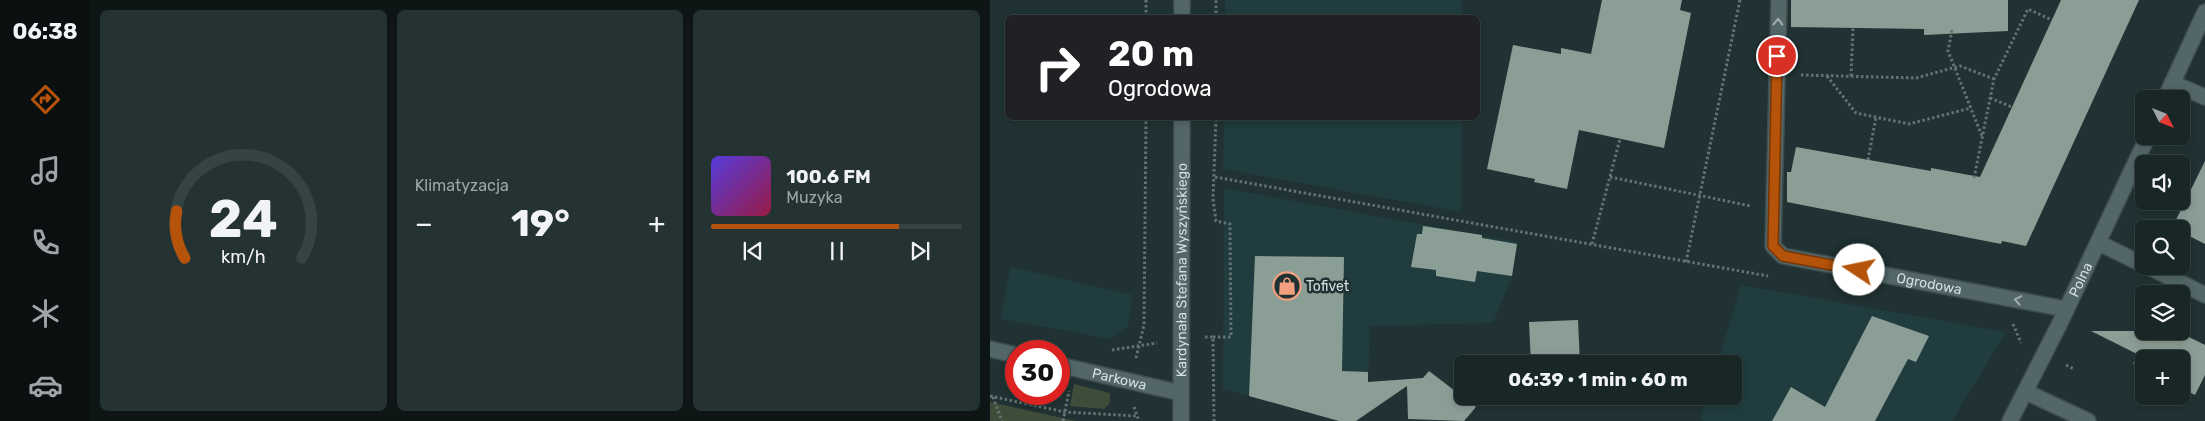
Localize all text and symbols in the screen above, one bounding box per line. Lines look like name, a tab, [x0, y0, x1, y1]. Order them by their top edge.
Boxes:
one-way arrow	[1773, 17, 1784, 25]
text: 06:38	[12, 18, 78, 45]
text: 20 m	[1108, 33, 1194, 75]
icon: right	[1025, 35, 1090, 100]
pin	[1756, 35, 1798, 77]
icon: arrive	[1763, 42, 1791, 70]
text: Ogrodowa	[1108, 75, 1212, 102]
icon: directions	[28, 82, 63, 117]
north arrow	[2135, 90, 2190, 145]
map controls	[2135, 90, 2190, 405]
icon: music	[28, 153, 63, 188]
button: sound	[2135, 155, 2190, 210]
street label: Kardynała Stefana Wyszyńskiego	[1173, 163, 1190, 377]
text: 100.6 FM	[786, 165, 871, 188]
text: Klimatyzacja	[415, 176, 509, 195]
text: 24	[209, 188, 278, 250]
text: Muzyka	[786, 188, 843, 207]
text: 19°	[511, 200, 570, 246]
text: −	[415, 207, 433, 240]
text: +	[648, 207, 665, 240]
button: search	[2135, 220, 2190, 275]
icon: phone	[28, 225, 63, 260]
icon: previous	[739, 237, 767, 265]
icon: pause	[823, 237, 851, 265]
icon: next	[906, 237, 934, 265]
position arrow	[1832, 243, 1884, 295]
text: km/h	[221, 246, 266, 267]
street label: Polna	[2065, 259, 2096, 300]
street label: Ogrodowa	[1895, 269, 1963, 298]
shop icon: Tofivet	[1272, 271, 1302, 301]
place label: Tofivet	[1306, 278, 1350, 295]
button: layers	[2135, 285, 2190, 340]
one-way arrow	[2014, 295, 2023, 305]
icon: climate	[28, 296, 63, 331]
speed limit sign: 30	[1005, 340, 1070, 405]
button: +	[2135, 350, 2190, 405]
street label: Parkowa	[1091, 364, 1148, 393]
icon: car	[28, 368, 63, 403]
text: 06:39 · 1 min · 60 m	[1508, 368, 1688, 391]

